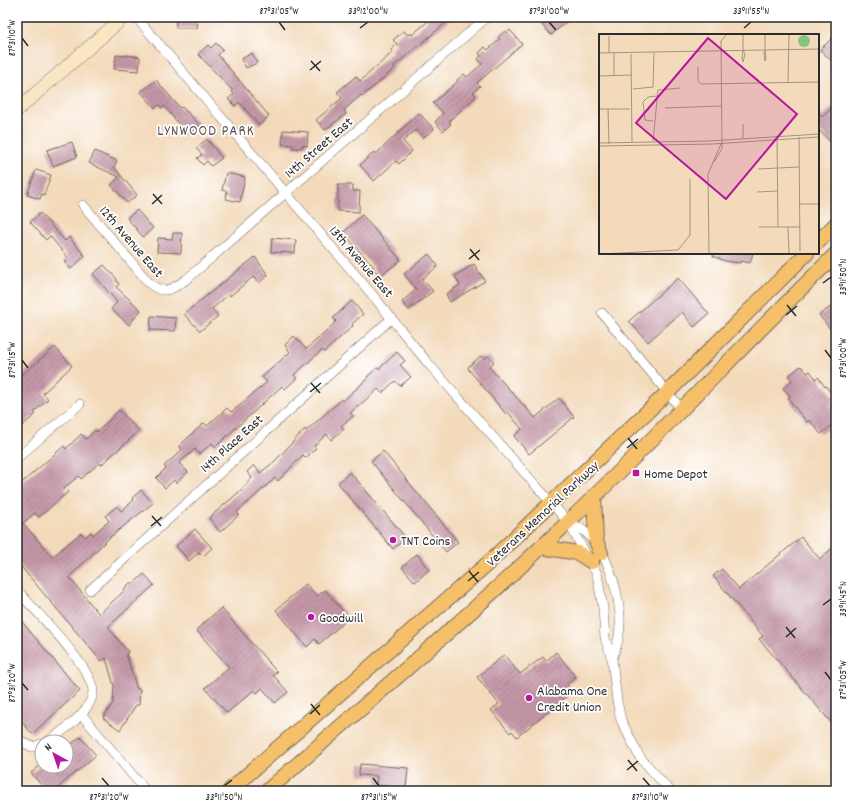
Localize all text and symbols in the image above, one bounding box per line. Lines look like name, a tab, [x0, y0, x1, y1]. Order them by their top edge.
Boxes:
text: 87°31'05"W	[259, 5, 299, 19]
text: 33°12'00"N	[348, 5, 388, 19]
text: 87°31'00"W	[529, 5, 569, 19]
text: 33°11'55"N	[733, 5, 769, 19]
text: 87°31'10"W	[6, 19, 20, 56]
inset map	[599, 34, 819, 254]
street label: 14th Street East	[281, 113, 358, 184]
district label: LYNWOOD PARK	[157, 121, 255, 143]
street label: 12th Avenue East	[94, 202, 167, 283]
street label: 13th Avenue East	[324, 222, 397, 303]
text: 33°11'50"N	[837, 258, 851, 296]
text: 87°31'00"W	[837, 338, 851, 378]
text: 87°31'15"W	[6, 342, 20, 378]
street label: 14th Place East	[196, 411, 268, 478]
street label: Veterans Memorial Parkway	[483, 457, 604, 572]
place label: Home Depot	[644, 465, 708, 485]
marker: Home Depot	[631, 468, 641, 478]
place label: TNT Coins	[401, 532, 450, 552]
marker: TNT Coins	[388, 535, 398, 545]
text: 33°11'45"N	[837, 581, 851, 617]
place label: Goodwill	[319, 609, 364, 629]
marker: Goodwill	[306, 612, 316, 622]
text: 87°31'05"W	[837, 660, 851, 700]
text: 87°31'20"W	[6, 663, 20, 702]
place label: Alabama One Credit Union	[537, 682, 607, 718]
marker: Alabama One Credit Union	[524, 693, 534, 703]
north arrow	[34, 734, 74, 774]
text: N	[42, 740, 57, 756]
text: 87°31'20"W	[90, 791, 129, 805]
text: 33°11'50"N	[205, 791, 243, 805]
text: 87°31'15"W	[361, 791, 397, 805]
text: 87°31'10"W	[632, 791, 669, 805]

